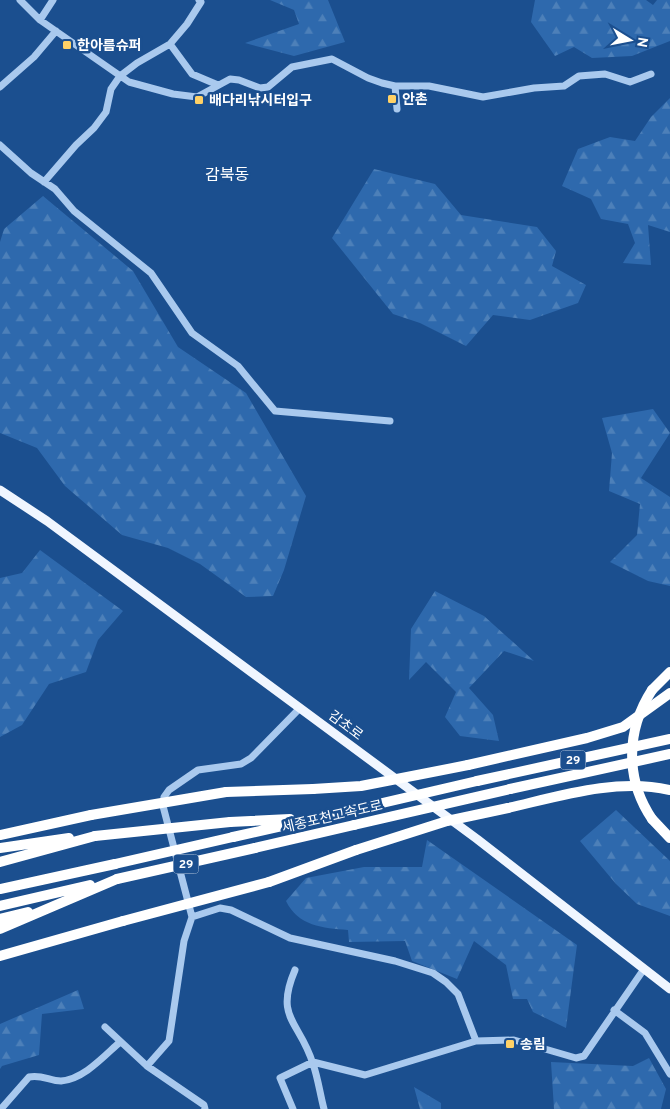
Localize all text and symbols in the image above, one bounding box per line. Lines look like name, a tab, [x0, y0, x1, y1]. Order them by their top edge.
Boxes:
north arrow	[605, 15, 655, 65]
text: N	[632, 36, 651, 48]
place label: 한아름슈퍼	[77, 37, 141, 55]
marker: 한아름슈퍼	[61, 39, 73, 51]
place label: 안촌	[402, 92, 428, 109]
place label: 배다리낚시터입구	[209, 93, 312, 110]
marker: 안촌	[386, 93, 398, 105]
marker: 배다리낚시터입구	[193, 94, 205, 106]
district label: 감북동	[205, 166, 249, 186]
street label: 감초로	[325, 708, 366, 745]
road number: 29	[560, 750, 586, 770]
street label: 세종포천고속도로	[280, 797, 385, 837]
road number: 29	[174, 854, 198, 874]
place label: 송림	[520, 1037, 546, 1054]
marker: 송림	[504, 1038, 516, 1050]

